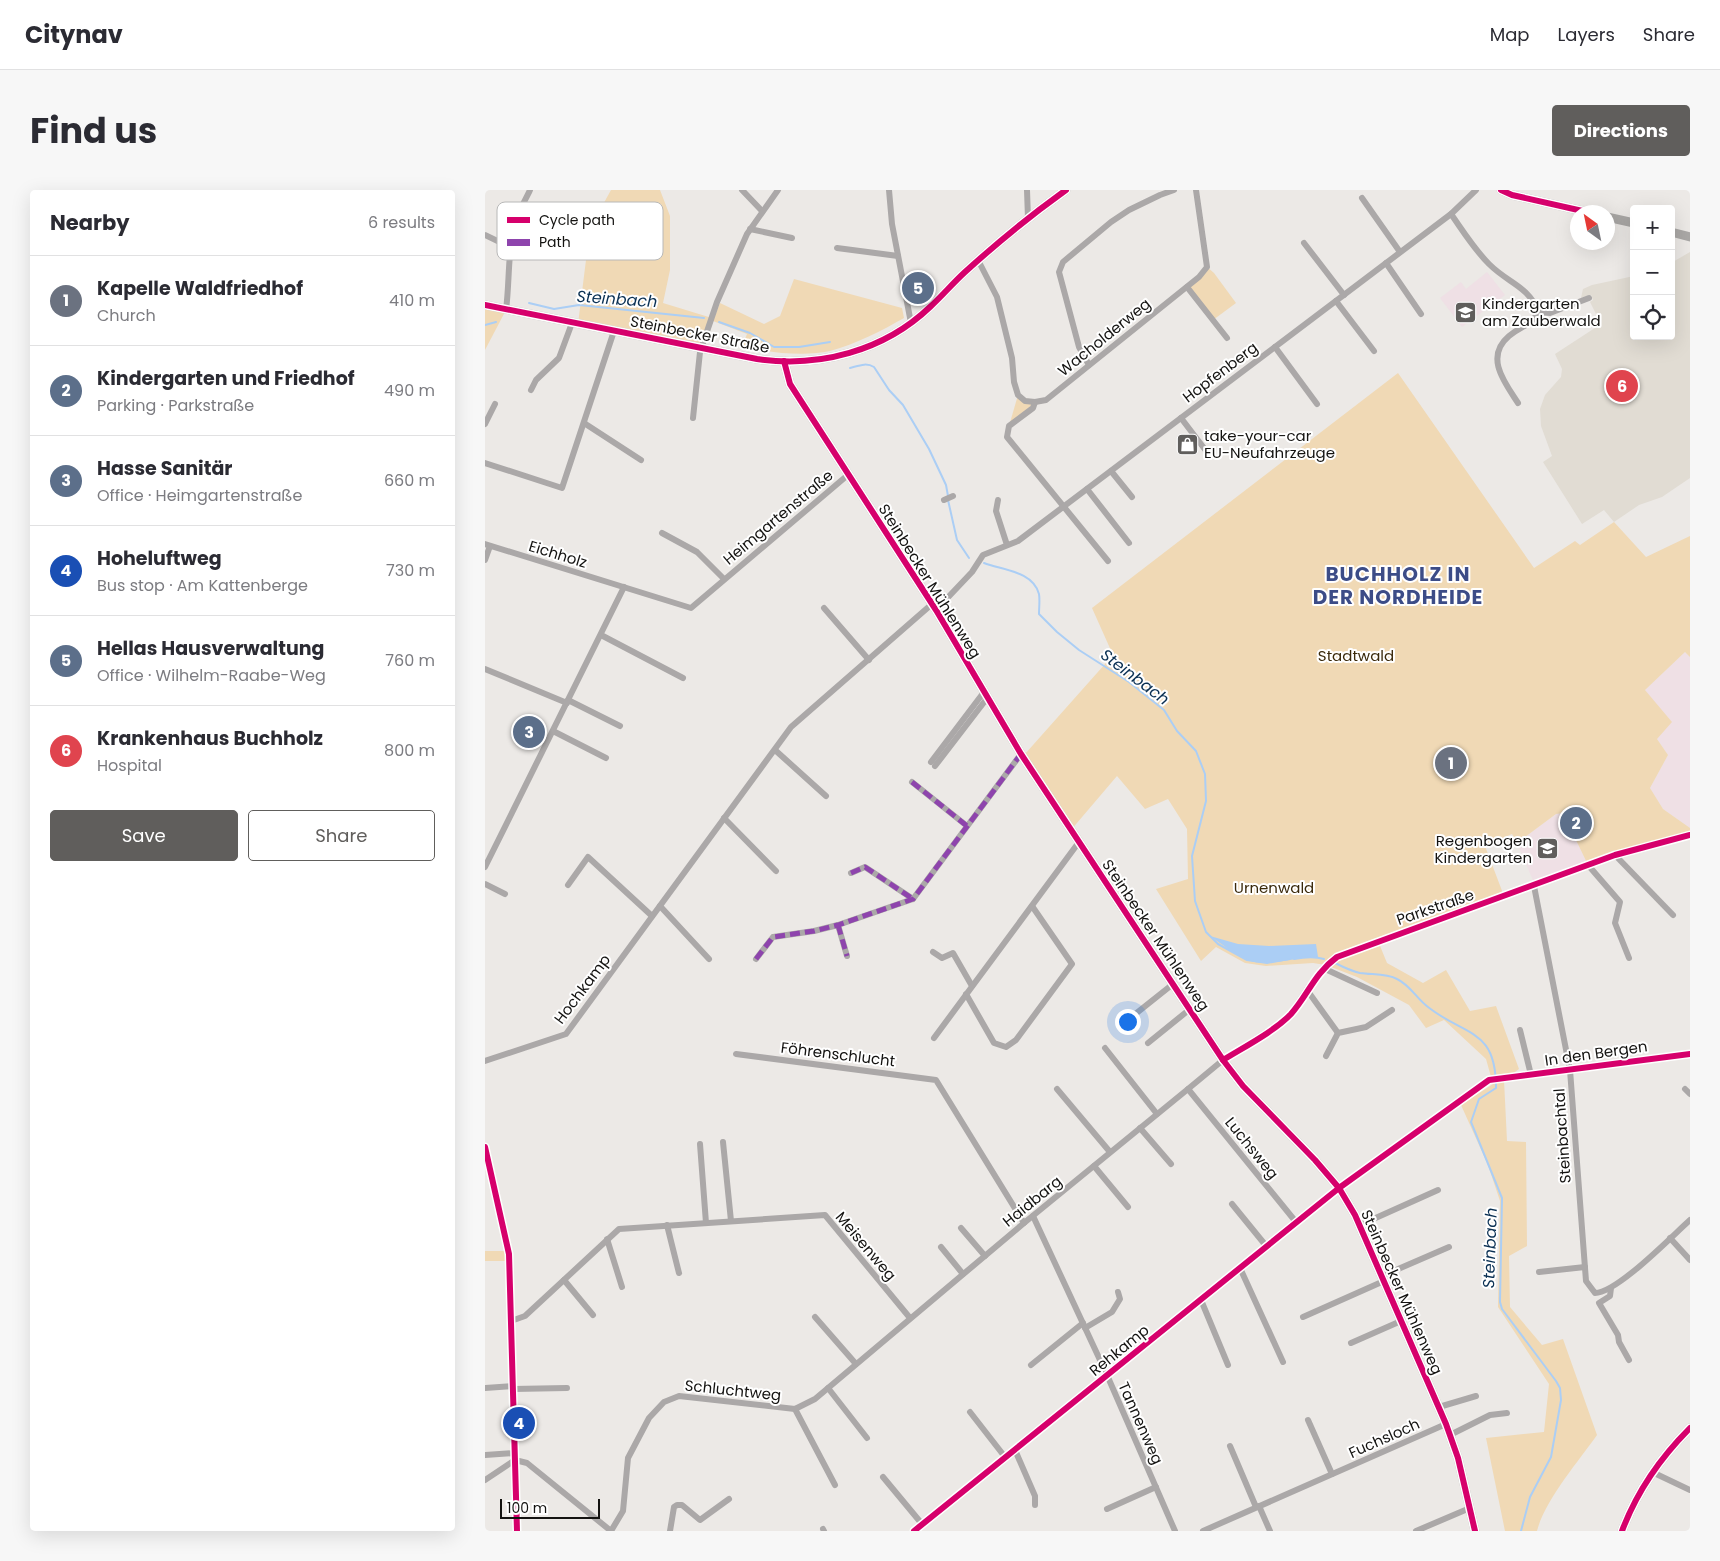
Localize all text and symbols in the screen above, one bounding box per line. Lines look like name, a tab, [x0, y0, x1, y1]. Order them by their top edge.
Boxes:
text: Citynav	[25, 18, 123, 51]
text: Map	[1490, 22, 1530, 47]
text: Layers	[1558, 22, 1615, 47]
text: Share	[1643, 22, 1695, 47]
button: Directions	[1552, 105, 1690, 156]
text: Find us	[30, 106, 157, 155]
legend	[497, 202, 663, 260]
north arrow	[1570, 205, 1615, 250]
map controls	[1630, 205, 1675, 340]
button: +	[1630, 205, 1675, 250]
text: Nearby	[50, 208, 130, 237]
text: Cycle path	[539, 210, 615, 230]
text: 6 results	[368, 211, 435, 234]
text: Path	[539, 232, 571, 252]
button: −	[1630, 250, 1675, 295]
pin: 5	[902, 269, 934, 307]
text: Kapelle Waldfriedhof	[97, 275, 303, 302]
water label: Steinbach	[576, 285, 658, 313]
text: 1	[63, 289, 69, 312]
text: 410 m	[389, 289, 435, 312]
street label: Wacholderweg	[1053, 293, 1155, 381]
place label: Kindergarten am Zauberwald	[1482, 293, 1601, 331]
button: locate	[1630, 295, 1675, 340]
school or university icon: Kindergarten am Zauberwald	[1454, 300, 1478, 324]
text: Church	[97, 304, 156, 327]
street label: Steinbecker Straße	[629, 310, 771, 358]
street label: Hopfenberg	[1178, 337, 1262, 407]
text: Kindergarten und Friedhof	[97, 365, 355, 392]
pin: 6	[1606, 367, 1638, 405]
text: 2	[61, 379, 71, 402]
text: 490 m	[384, 379, 435, 402]
text: Parking · Parkstraße	[97, 394, 254, 417]
place label: take-your-car EU-Neufahrzeuge	[1204, 425, 1335, 463]
shop icon: take-your-car EU-Neufahrzeuge	[1176, 432, 1200, 456]
text: Hasse Sanitär	[97, 455, 232, 482]
street label: Heimgartenstraße	[719, 465, 837, 569]
text: 3	[61, 469, 71, 492]
text: 660 m	[384, 469, 435, 492]
text: Office · Heimgartenstraße	[97, 484, 302, 507]
street label: Steinbecker Mühlenweg	[874, 500, 986, 662]
street label: Eichholz	[526, 535, 590, 573]
text: Hoheluftweg	[97, 545, 222, 572]
text: 4	[61, 559, 71, 582]
text: 730 m	[386, 559, 435, 582]
district label: BUCHHOLZ IN DER NORDHEIDE	[1313, 560, 1483, 611]
text: Bus stop · Am Kattenberge	[97, 574, 308, 597]
text: Hellas Hausverwaltung	[97, 635, 324, 662]
water label: Steinbach	[1096, 643, 1174, 711]
park label: Stadtwald	[1318, 645, 1394, 666]
text: 5	[61, 649, 71, 672]
text: 760 m	[385, 649, 435, 672]
text: Office · Wilhelm-Raabe-Weg	[97, 664, 326, 687]
pin: 3	[513, 713, 545, 751]
text: Krankenhaus Buchholz	[97, 725, 323, 752]
text: 6	[61, 739, 71, 762]
text: 800 m	[384, 739, 435, 762]
pin: 1	[1435, 744, 1467, 782]
text: Hospital	[97, 754, 162, 777]
pin: 2	[1560, 804, 1592, 842]
button: Save	[50, 810, 238, 861]
button: Share	[248, 810, 435, 861]
place label: Regenbogen Kindergarten	[1434, 830, 1532, 868]
school or university icon: Regenbogen Kindergarten	[1536, 837, 1560, 861]
street label: Steinbecker Mühlenweg	[1097, 855, 1215, 1015]
park label: Urnenwald	[1234, 877, 1314, 898]
street label: Parkstraße	[1393, 884, 1477, 930]
street label: Hochkamp	[549, 950, 615, 1028]
your location	[1115, 1009, 1141, 1035]
street label: In den Bergen	[1543, 1035, 1649, 1071]
street label: Föhrenschlucht	[780, 1037, 896, 1071]
street label: Steinbachtal	[1548, 1088, 1576, 1184]
street label: Luchsweg	[1220, 1112, 1284, 1184]
street label: Haidbarg	[998, 1171, 1066, 1231]
street label: Steinbecker Mühlenweg	[1356, 1206, 1448, 1378]
street label: Meisenweg	[831, 1207, 901, 1285]
water label: Steinbach	[1477, 1207, 1503, 1289]
street label: Rehkamp	[1085, 1319, 1153, 1381]
street label: Schluchtweg	[684, 1375, 782, 1405]
street label: Tannenweg	[1113, 1378, 1169, 1468]
pin: 4	[503, 1404, 535, 1442]
street label: Fuchsloch	[1345, 1413, 1423, 1463]
scale bar	[500, 1496, 600, 1519]
text: 100 m	[507, 1498, 547, 1518]

